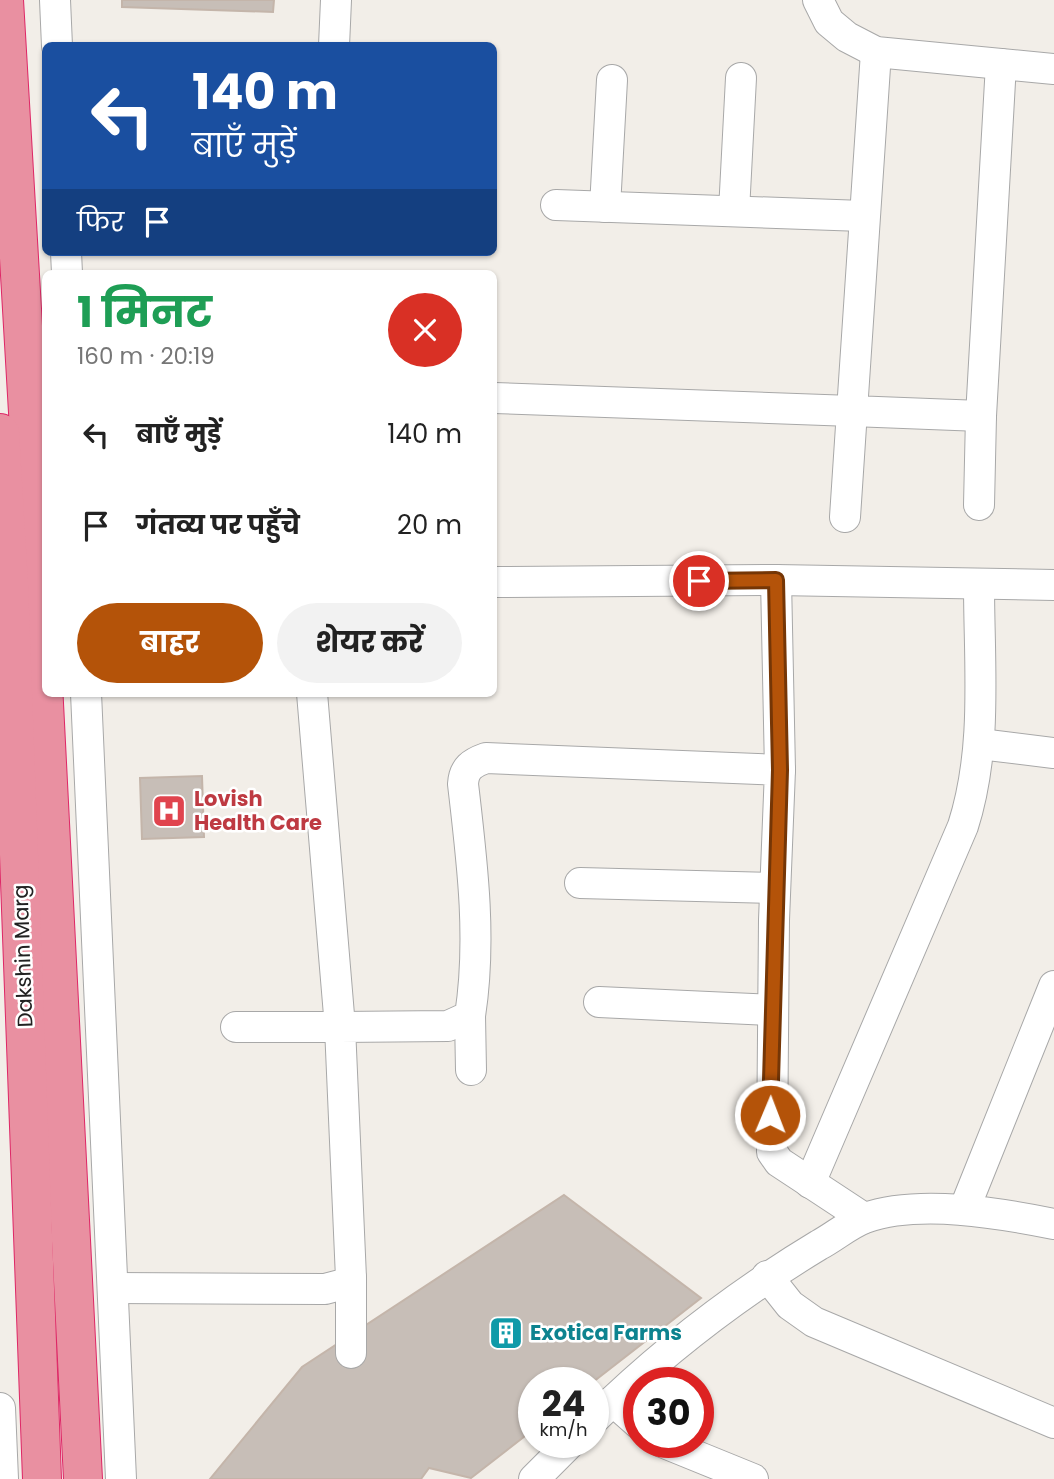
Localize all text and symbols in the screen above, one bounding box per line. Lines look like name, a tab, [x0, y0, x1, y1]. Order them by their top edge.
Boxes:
text: 140 m	[192, 58, 338, 126]
icon: left	[77, 70, 168, 161]
text: बाएँ मुड़ें	[192, 123, 296, 168]
icon: arrive	[138, 203, 176, 241]
text: फिर	[77, 204, 124, 240]
text: 1 मिनट	[77, 283, 212, 342]
button: close	[388, 293, 462, 367]
text: 160 m · 20:19	[77, 340, 215, 372]
icon: left	[77, 416, 115, 454]
text: बाएँ मुड़ें	[136, 416, 221, 452]
text: 140 m	[387, 416, 462, 452]
icon: arrive	[77, 507, 115, 545]
text: गंतव्य पर पहुँचे	[136, 507, 300, 543]
text: 20 m	[397, 507, 462, 543]
pin	[669, 551, 729, 611]
icon: arrive	[680, 562, 718, 600]
button: बाहर	[77, 603, 263, 683]
button: शेयर करें	[277, 603, 462, 683]
place label: Lovish Health Care	[194, 784, 322, 837]
hospital icon: Lovish Health Care	[150, 792, 188, 830]
street label: Dakshin Marg	[6, 884, 39, 1028]
position arrow	[733, 1078, 807, 1152]
building icon: Exotica Farms	[487, 1314, 525, 1352]
place label: Exotica Farms	[530, 1318, 682, 1347]
speed limit sign: 30	[623, 1367, 714, 1458]
text: 24	[542, 1379, 585, 1428]
text: km/h	[540, 1417, 587, 1442]

